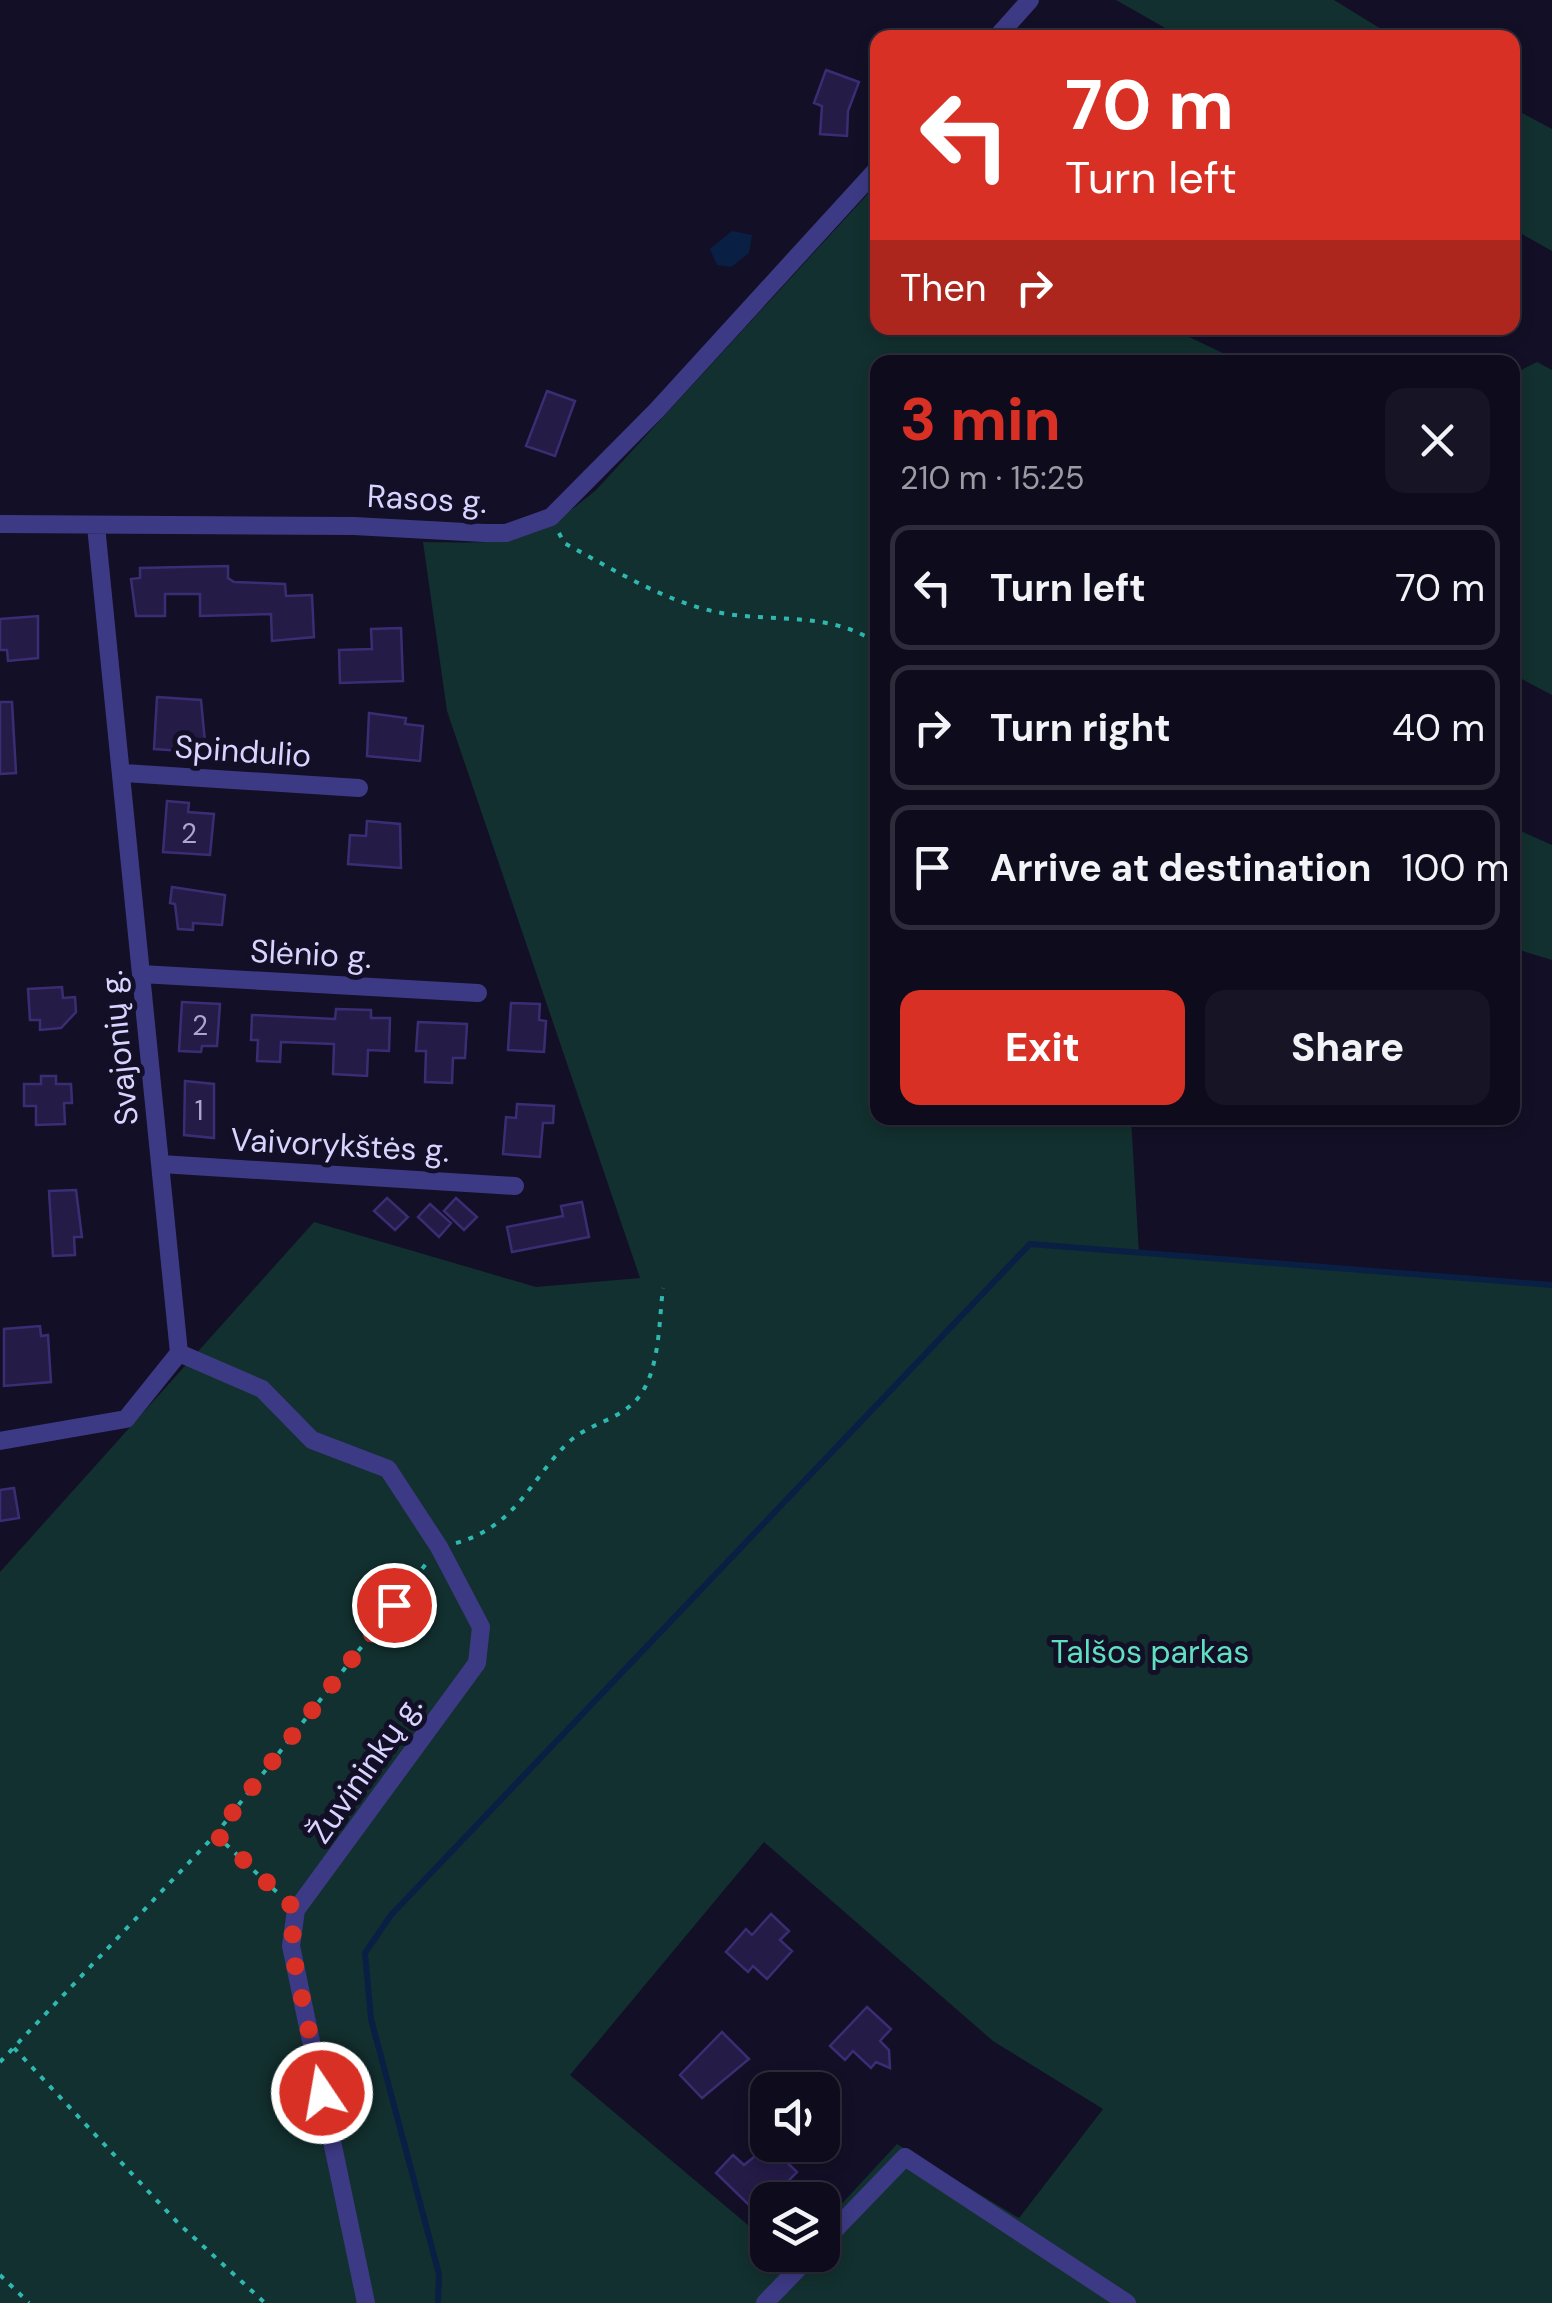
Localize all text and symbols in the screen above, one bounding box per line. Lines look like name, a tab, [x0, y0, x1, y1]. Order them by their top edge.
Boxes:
text: 70 m	[1065, 60, 1234, 151]
icon: left	[900, 70, 1030, 200]
text: Turn left	[1065, 148, 1237, 207]
icon: right	[1007, 260, 1062, 315]
text: Then	[900, 263, 987, 313]
text: 3 min	[900, 380, 1061, 459]
button: close	[1385, 388, 1490, 493]
text: 210 m · 15:25	[900, 457, 1085, 499]
street label: Rasos g.	[366, 475, 488, 523]
icon: left	[905, 560, 960, 615]
text: Turn left	[990, 563, 1146, 613]
text: 70 m	[1395, 563, 1485, 613]
icon: right	[905, 700, 960, 755]
text: Turn right	[990, 703, 1171, 753]
text: 40 m	[1392, 703, 1485, 753]
street label: Spindulio	[173, 725, 313, 777]
house number: 2	[181, 815, 197, 852]
icon: arrive	[905, 840, 960, 895]
text: Arrive at destination	[990, 843, 1372, 893]
text: 100 m	[1402, 843, 1509, 893]
street label: Slėnio g.	[249, 930, 373, 978]
street label: Svajonių g.	[90, 968, 148, 1128]
button: Exit	[900, 990, 1185, 1105]
button: Share	[1205, 990, 1490, 1105]
house number: 2	[192, 1007, 208, 1044]
house number: 1	[195, 1092, 203, 1129]
street label: Vaivorykštės g.	[230, 1118, 450, 1172]
pin	[352, 1563, 437, 1648]
icon: arrive	[367, 1578, 422, 1633]
park label: Talšos parkas	[1051, 1631, 1249, 1673]
street label: Žuvininkų g.	[299, 1687, 431, 1851]
position arrow	[270, 2041, 374, 2145]
map controls	[750, 2072, 840, 2272]
button: sound	[750, 2072, 840, 2162]
button: layers	[750, 2182, 840, 2272]

